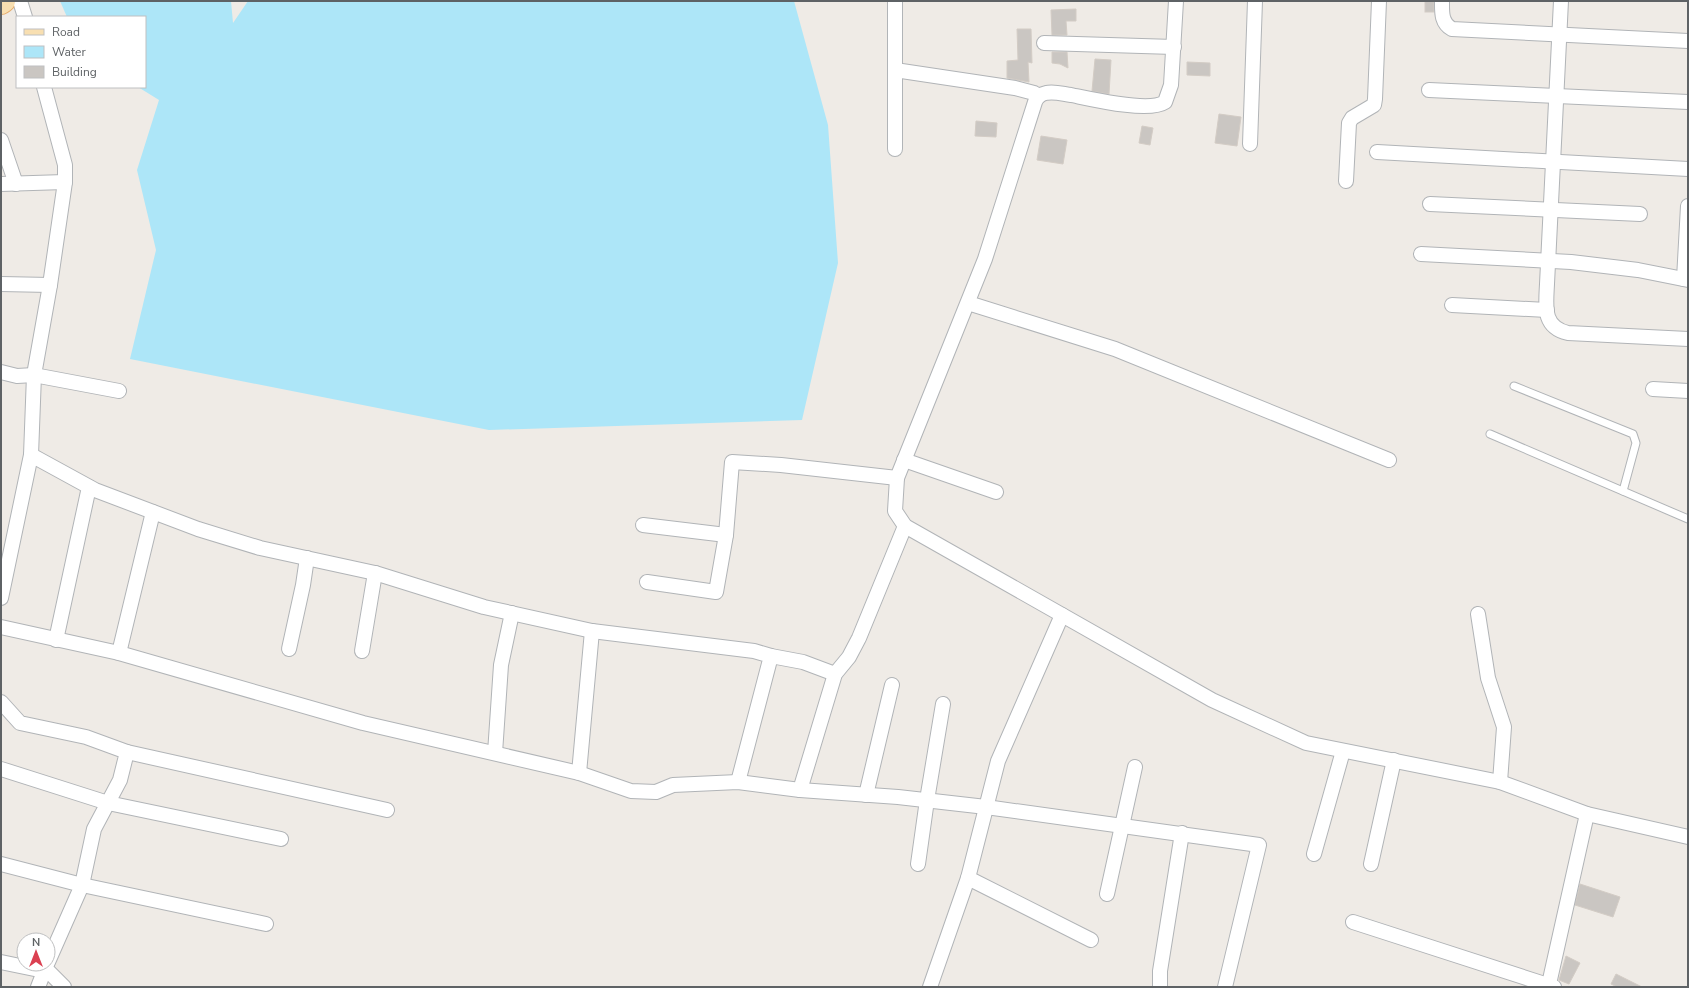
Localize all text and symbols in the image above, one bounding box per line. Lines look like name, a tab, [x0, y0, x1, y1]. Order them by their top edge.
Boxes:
legend	[16, 16, 146, 88]
text: Road	[52, 24, 80, 40]
text: Water	[52, 44, 86, 60]
text: Building	[52, 64, 97, 80]
north arrow	[16, 932, 56, 972]
text: N	[32, 935, 40, 950]

